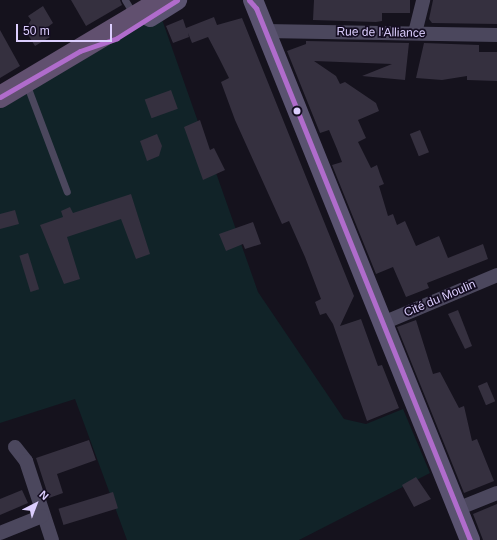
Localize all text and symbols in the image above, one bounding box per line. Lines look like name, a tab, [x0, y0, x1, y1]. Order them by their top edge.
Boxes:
scale bar	[18, 16, 114, 42]
text: 50 m	[23, 24, 50, 38]
street label: Rue de l'Alliance	[336, 25, 426, 41]
unlabelled marker	[292, 106, 302, 116]
street label: Cité du Moulin	[402, 277, 478, 321]
north arrow	[16, 484, 56, 524]
text: N	[37, 488, 51, 502]

